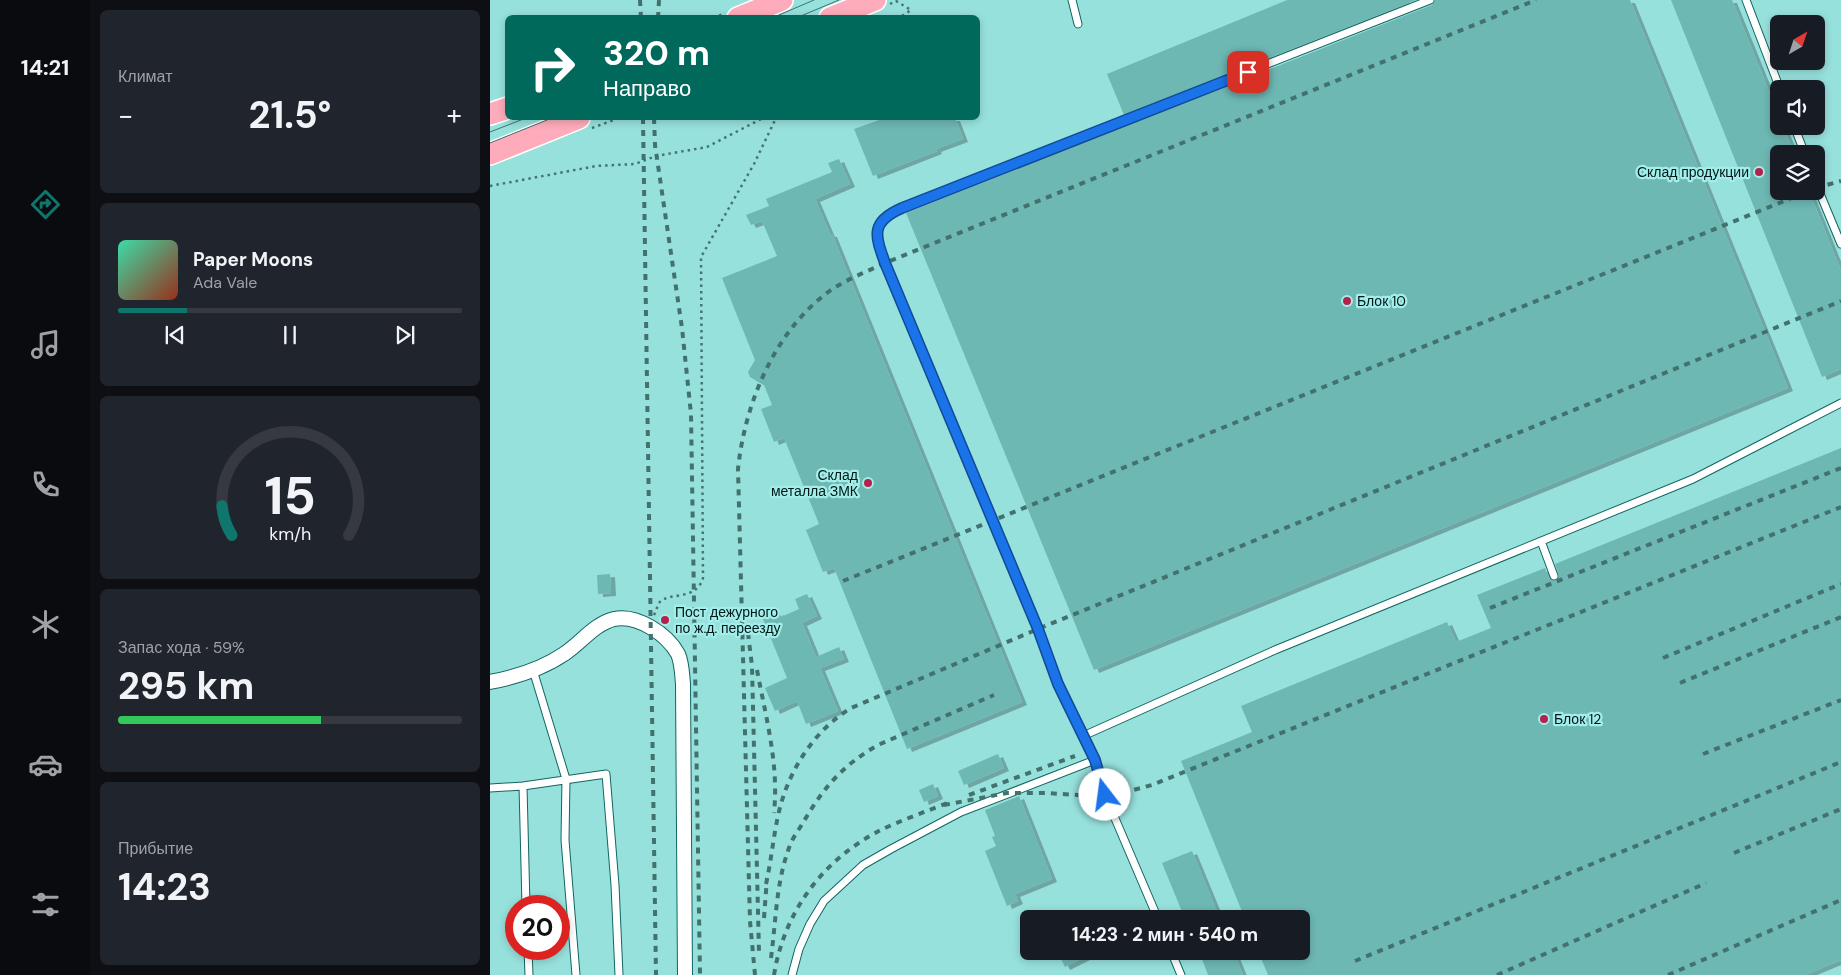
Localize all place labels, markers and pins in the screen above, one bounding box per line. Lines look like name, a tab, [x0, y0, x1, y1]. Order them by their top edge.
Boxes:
pin	[1227, 51, 1269, 93]
place label: Склад продукции	[1637, 163, 1749, 181]
marker: Склад продукции	[1753, 166, 1765, 178]
place label: Блок 10	[1357, 292, 1406, 310]
marker: Блок 10	[1341, 295, 1353, 307]
place label: Склад металла ЗМК	[771, 466, 859, 500]
marker: Склад металла ЗМК	[862, 477, 874, 489]
place label: Пост дежурного по ж.д. переезду	[675, 603, 781, 637]
marker: Пост дежурного по ж.д. переезду	[659, 614, 671, 626]
place label: Блок 12	[1554, 710, 1601, 728]
marker: Блок 12	[1538, 713, 1550, 725]

